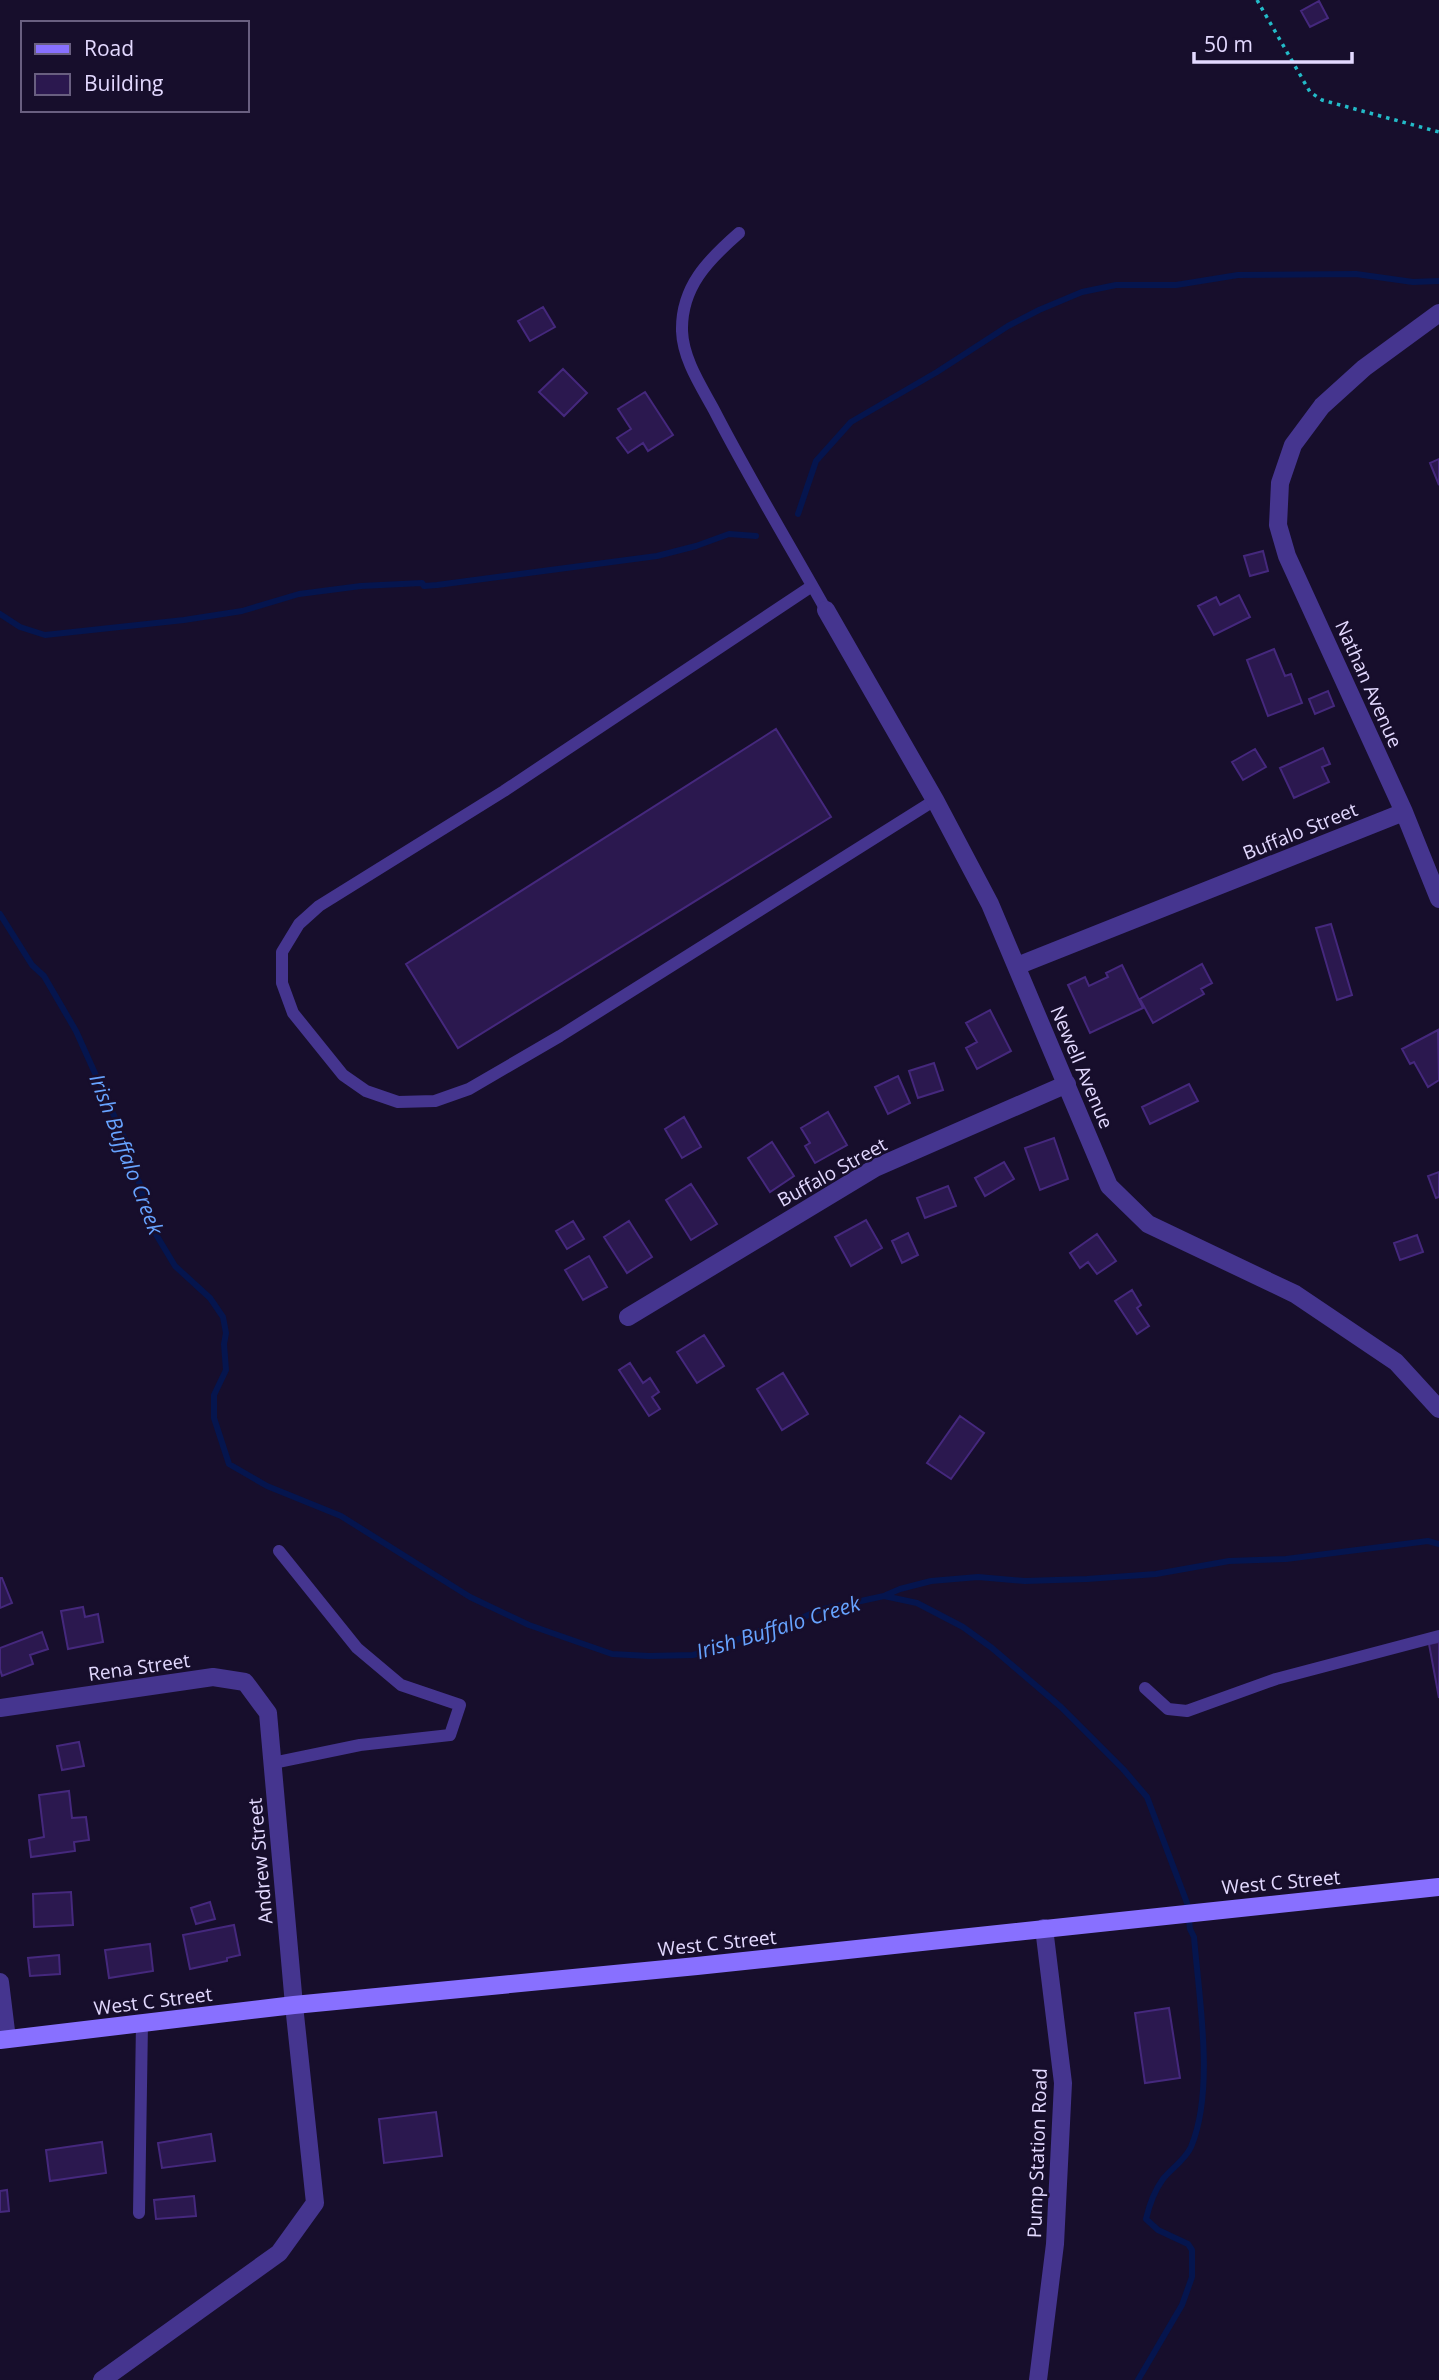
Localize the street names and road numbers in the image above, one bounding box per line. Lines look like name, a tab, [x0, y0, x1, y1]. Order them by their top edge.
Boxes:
street label: Nathan Avenue	[1329, 616, 1409, 752]
street label: Buffalo Street	[1239, 796, 1361, 866]
street label: Newell Avenue	[1044, 1002, 1120, 1132]
street label: Buffalo Street	[773, 1131, 892, 1213]
street label: Rena Street	[86, 1647, 192, 1687]
street label: Andrew Street	[242, 1797, 278, 1925]
street label: West C Street	[1221, 1864, 1342, 1900]
street label: West C Street	[656, 1924, 778, 1962]
street label: West C Street	[92, 1981, 214, 2021]
street label: Pump Station Road	[1021, 2068, 1053, 2238]

